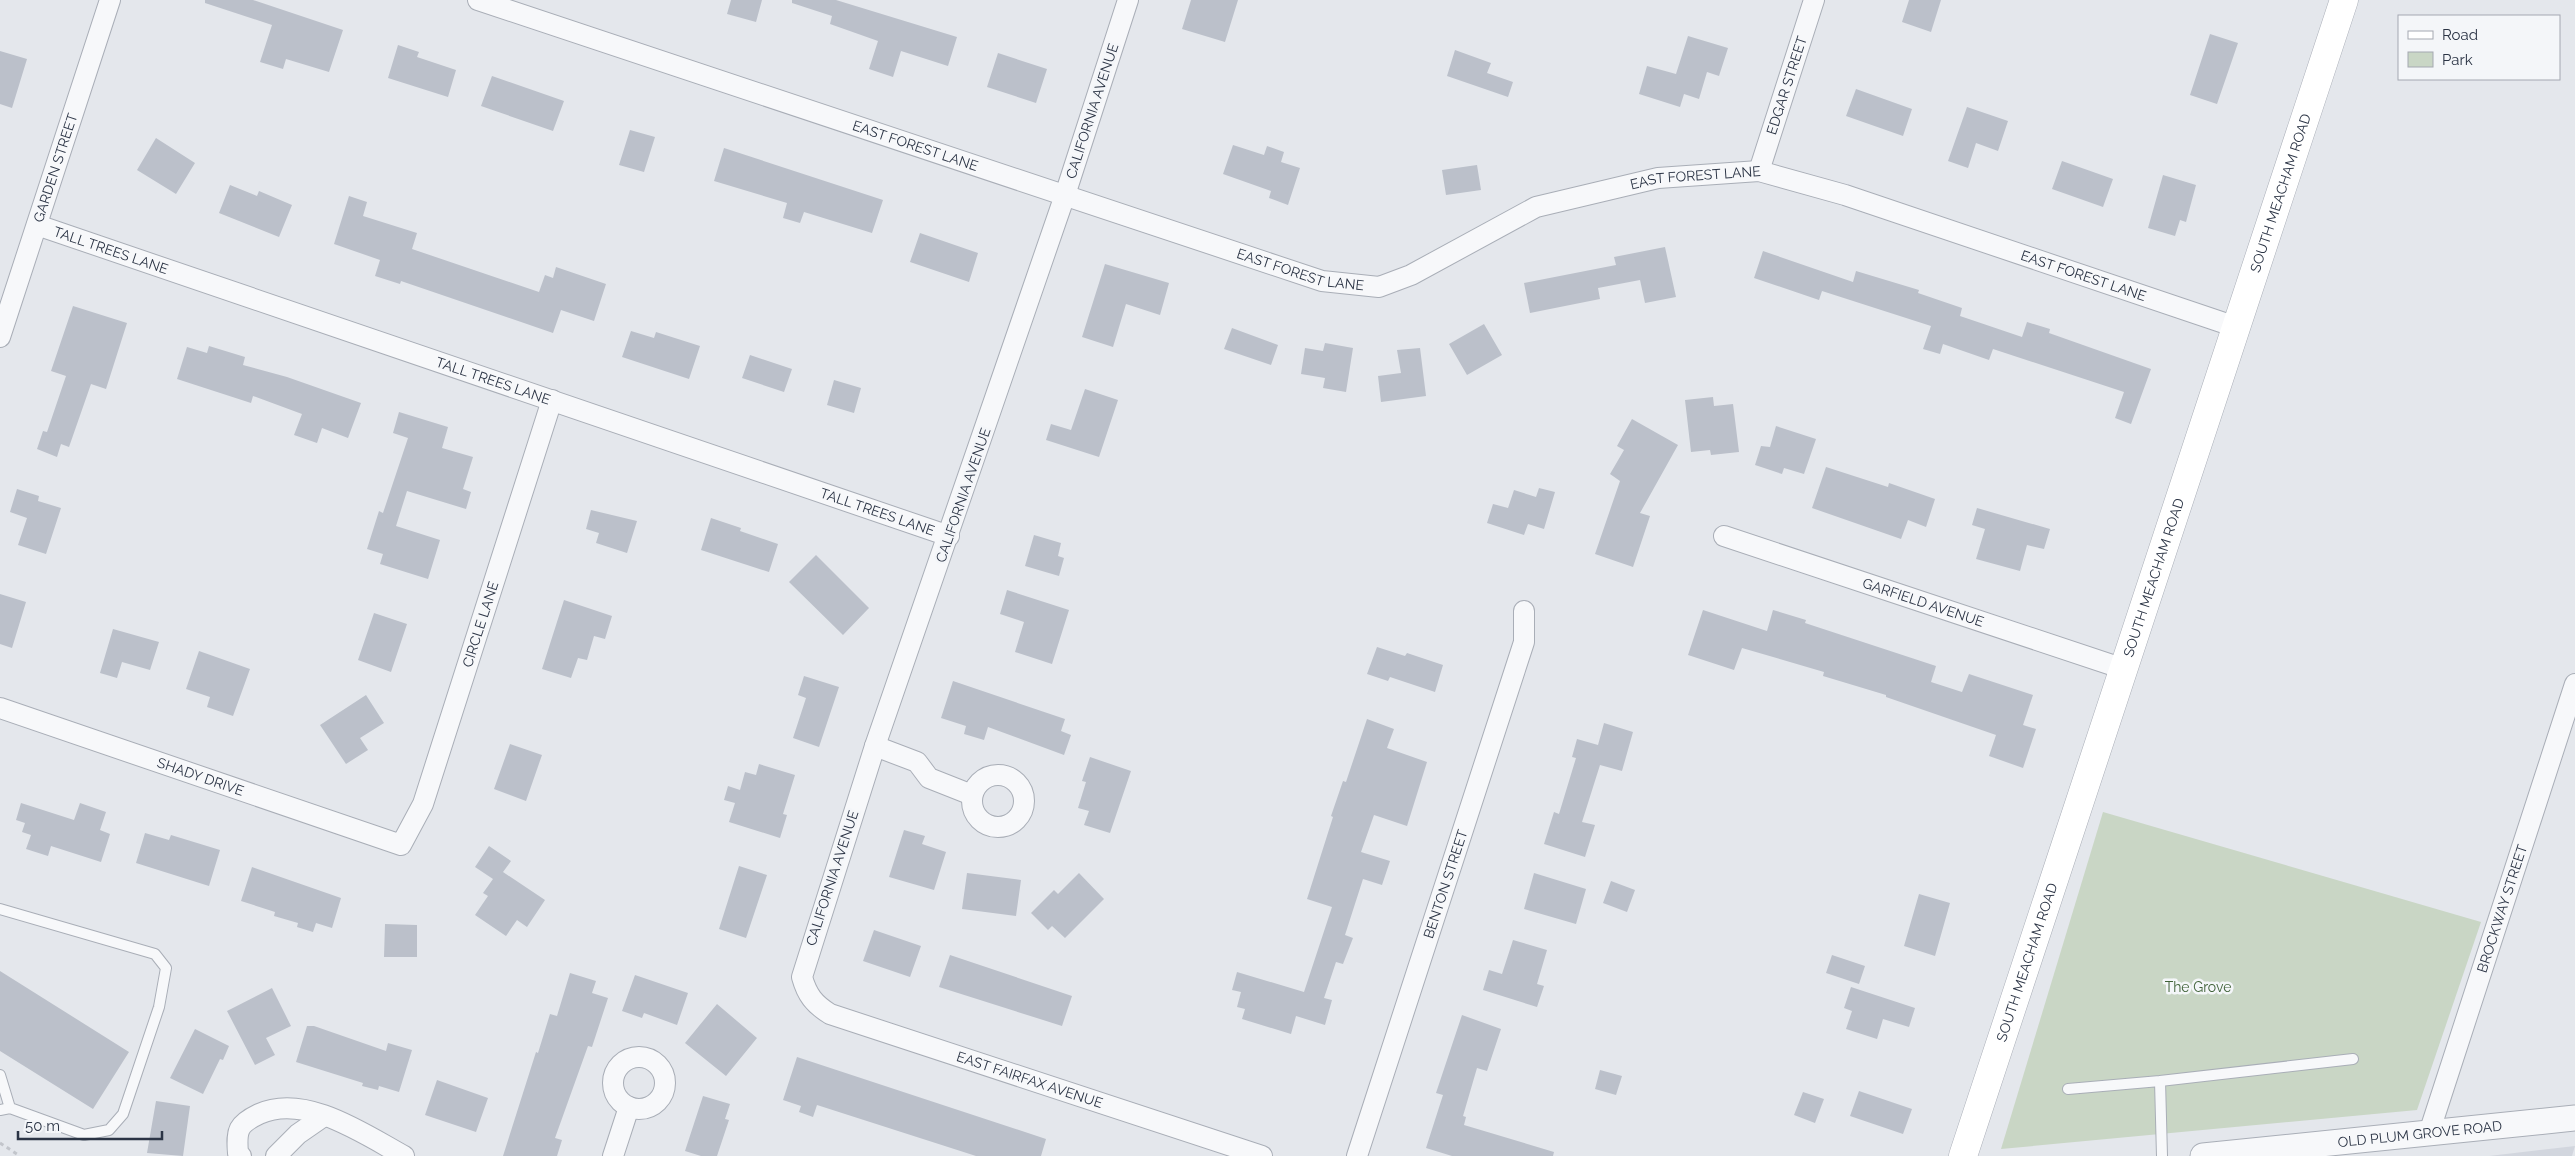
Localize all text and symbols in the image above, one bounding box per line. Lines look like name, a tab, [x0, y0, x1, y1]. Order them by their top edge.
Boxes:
legend	[2398, 15, 2560, 80]
text: Road	[2442, 26, 2478, 44]
street label: EDGAR STREET	[1763, 34, 1810, 137]
street label: CALIFORNIA AVENUE	[1063, 41, 1121, 181]
text: Park	[2442, 51, 2473, 69]
street label: GARDEN STREET	[30, 111, 81, 224]
street label: SOUTH MEACHAM ROAD	[2247, 112, 2314, 274]
street label: EAST FOREST LANE	[851, 117, 980, 174]
street label: EAST FOREST LANE	[1628, 163, 1761, 192]
street label: TALL TREES LANE	[51, 223, 170, 277]
street label: EAST FOREST LANE	[1235, 245, 1365, 293]
street label: EAST FOREST LANE	[2019, 247, 2148, 304]
street label: TALL TREES LANE	[434, 354, 553, 407]
street label: CALIFORNIA AVENUE	[932, 426, 994, 564]
street label: TALL TREES LANE	[818, 485, 937, 539]
street label: SOUTH MEACHAM ROAD	[2120, 496, 2187, 659]
street label: GARFIELD AVENUE	[1861, 575, 1986, 630]
street label: CIRCLE LANE	[459, 579, 502, 669]
street label: SHADY DRIVE	[155, 754, 246, 799]
street label: CALIFORNIA AVENUE	[803, 808, 861, 948]
street label: BENTON STREET	[1420, 827, 1471, 940]
street label: BROCKWAY STREET	[2474, 842, 2530, 975]
street label: SOUTH MEACHAM ROAD	[1993, 881, 2060, 1044]
park label: The Grove	[2165, 979, 2231, 995]
street label: EAST FAIRFAX AVENUE	[955, 1048, 1105, 1111]
scale bar	[18, 1108, 161, 1140]
text: 50 m	[25, 1117, 60, 1135]
street label: OLD PLUM GROVE ROAD	[2337, 1118, 2503, 1150]

